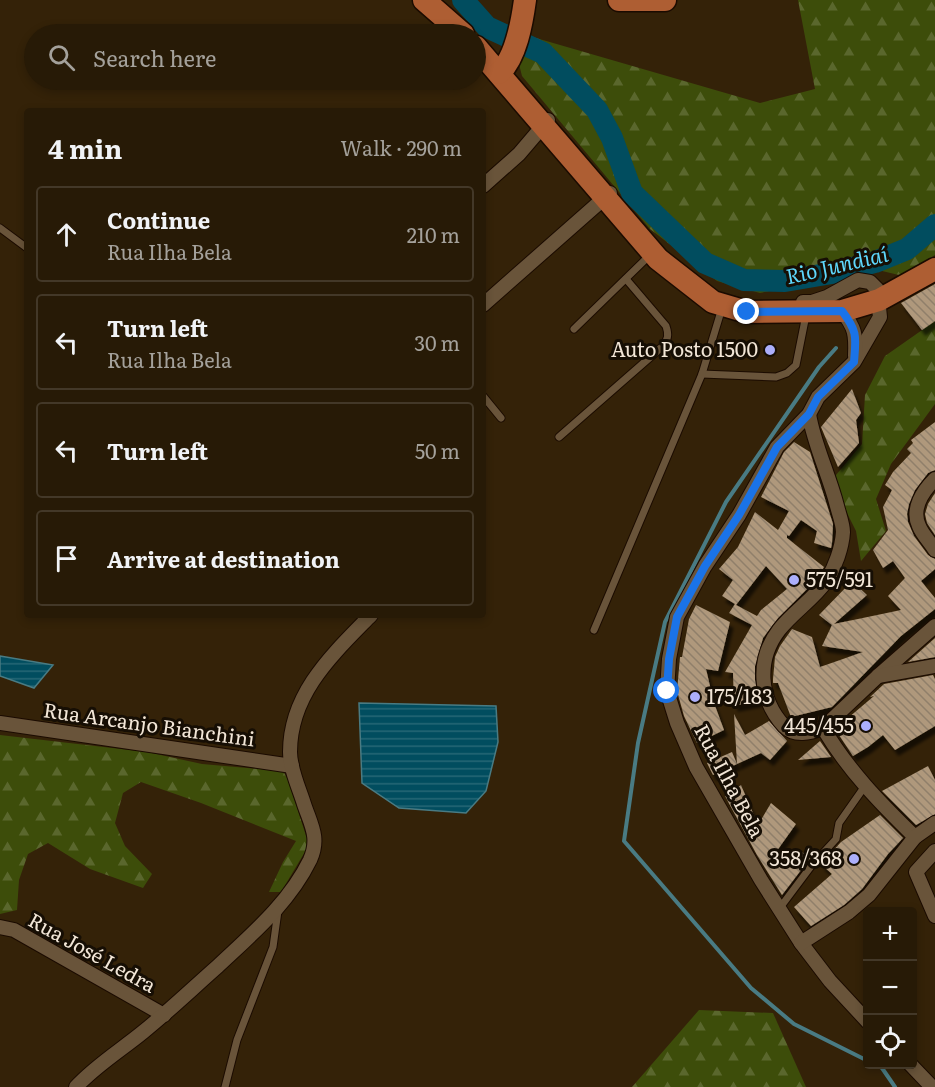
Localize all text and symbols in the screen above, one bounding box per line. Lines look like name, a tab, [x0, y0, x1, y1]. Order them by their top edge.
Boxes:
search box	[24, 24, 486, 90]
icon: search	[45, 41, 78, 74]
text: Search here	[93, 41, 216, 74]
text: 4 min	[48, 128, 122, 167]
text: Walk · 290 m	[341, 132, 462, 162]
text: Continue	[107, 203, 210, 236]
icon: ahead	[50, 218, 83, 251]
text: 210 m	[407, 219, 460, 249]
text: Rua Ilha Bela	[107, 236, 232, 266]
water label: Rio Jundiaí	[782, 237, 891, 290]
route end	[733, 298, 759, 324]
text: Turn left	[107, 311, 208, 344]
icon: left	[50, 326, 83, 359]
text: 30 m	[414, 327, 460, 357]
place label: Auto Posto 1500	[611, 333, 758, 363]
marker: Auto Posto 1500	[763, 343, 777, 357]
text: Rua Ilha Bela	[107, 344, 232, 374]
icon: left	[50, 434, 83, 467]
text: Turn left	[107, 434, 208, 467]
text: 50 m	[415, 435, 460, 465]
icon: arrive	[50, 542, 83, 575]
text: Arrive at destination	[107, 542, 340, 575]
place label: 575/591	[806, 563, 873, 593]
marker: 575/591	[787, 573, 801, 587]
route start	[653, 677, 679, 703]
place label: 175/183	[707, 680, 773, 710]
marker: 175/183	[688, 690, 702, 704]
street label: Rua Arcanjo Bianchini	[42, 693, 257, 753]
place label: 445/455	[784, 709, 854, 739]
street label: Rua Ilha Bela	[688, 718, 773, 842]
marker: 445/455	[859, 719, 873, 733]
place label: 358/368	[769, 842, 842, 872]
marker: 358/368	[847, 852, 861, 866]
street label: Rua José Ledra	[24, 904, 162, 999]
map controls	[863, 907, 917, 1069]
button: +	[863, 907, 917, 961]
button: −	[863, 961, 917, 1015]
button: locate	[863, 1015, 917, 1069]

